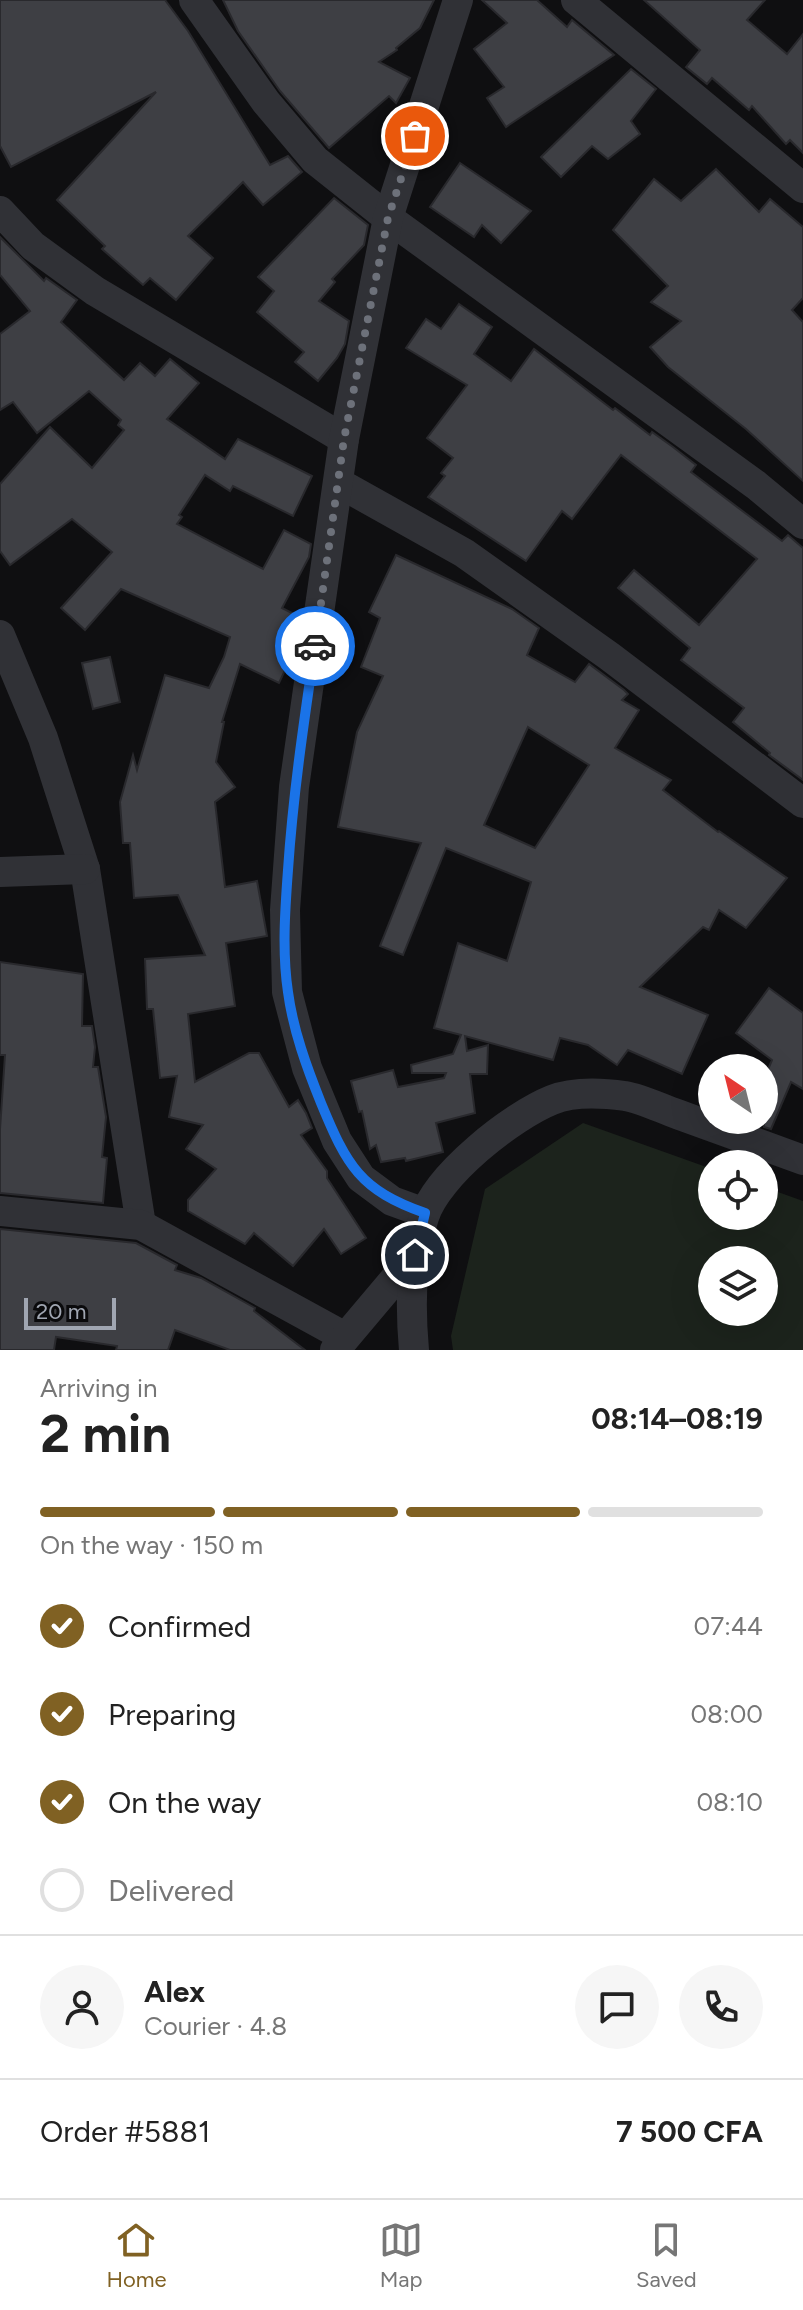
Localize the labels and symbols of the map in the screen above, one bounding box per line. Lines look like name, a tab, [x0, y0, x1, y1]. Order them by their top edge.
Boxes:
pin	[381, 102, 449, 170]
courier	[275, 606, 355, 686]
north arrow	[698, 1054, 778, 1134]
pin	[381, 1221, 449, 1289]
scale bar	[24, 1294, 116, 1330]

